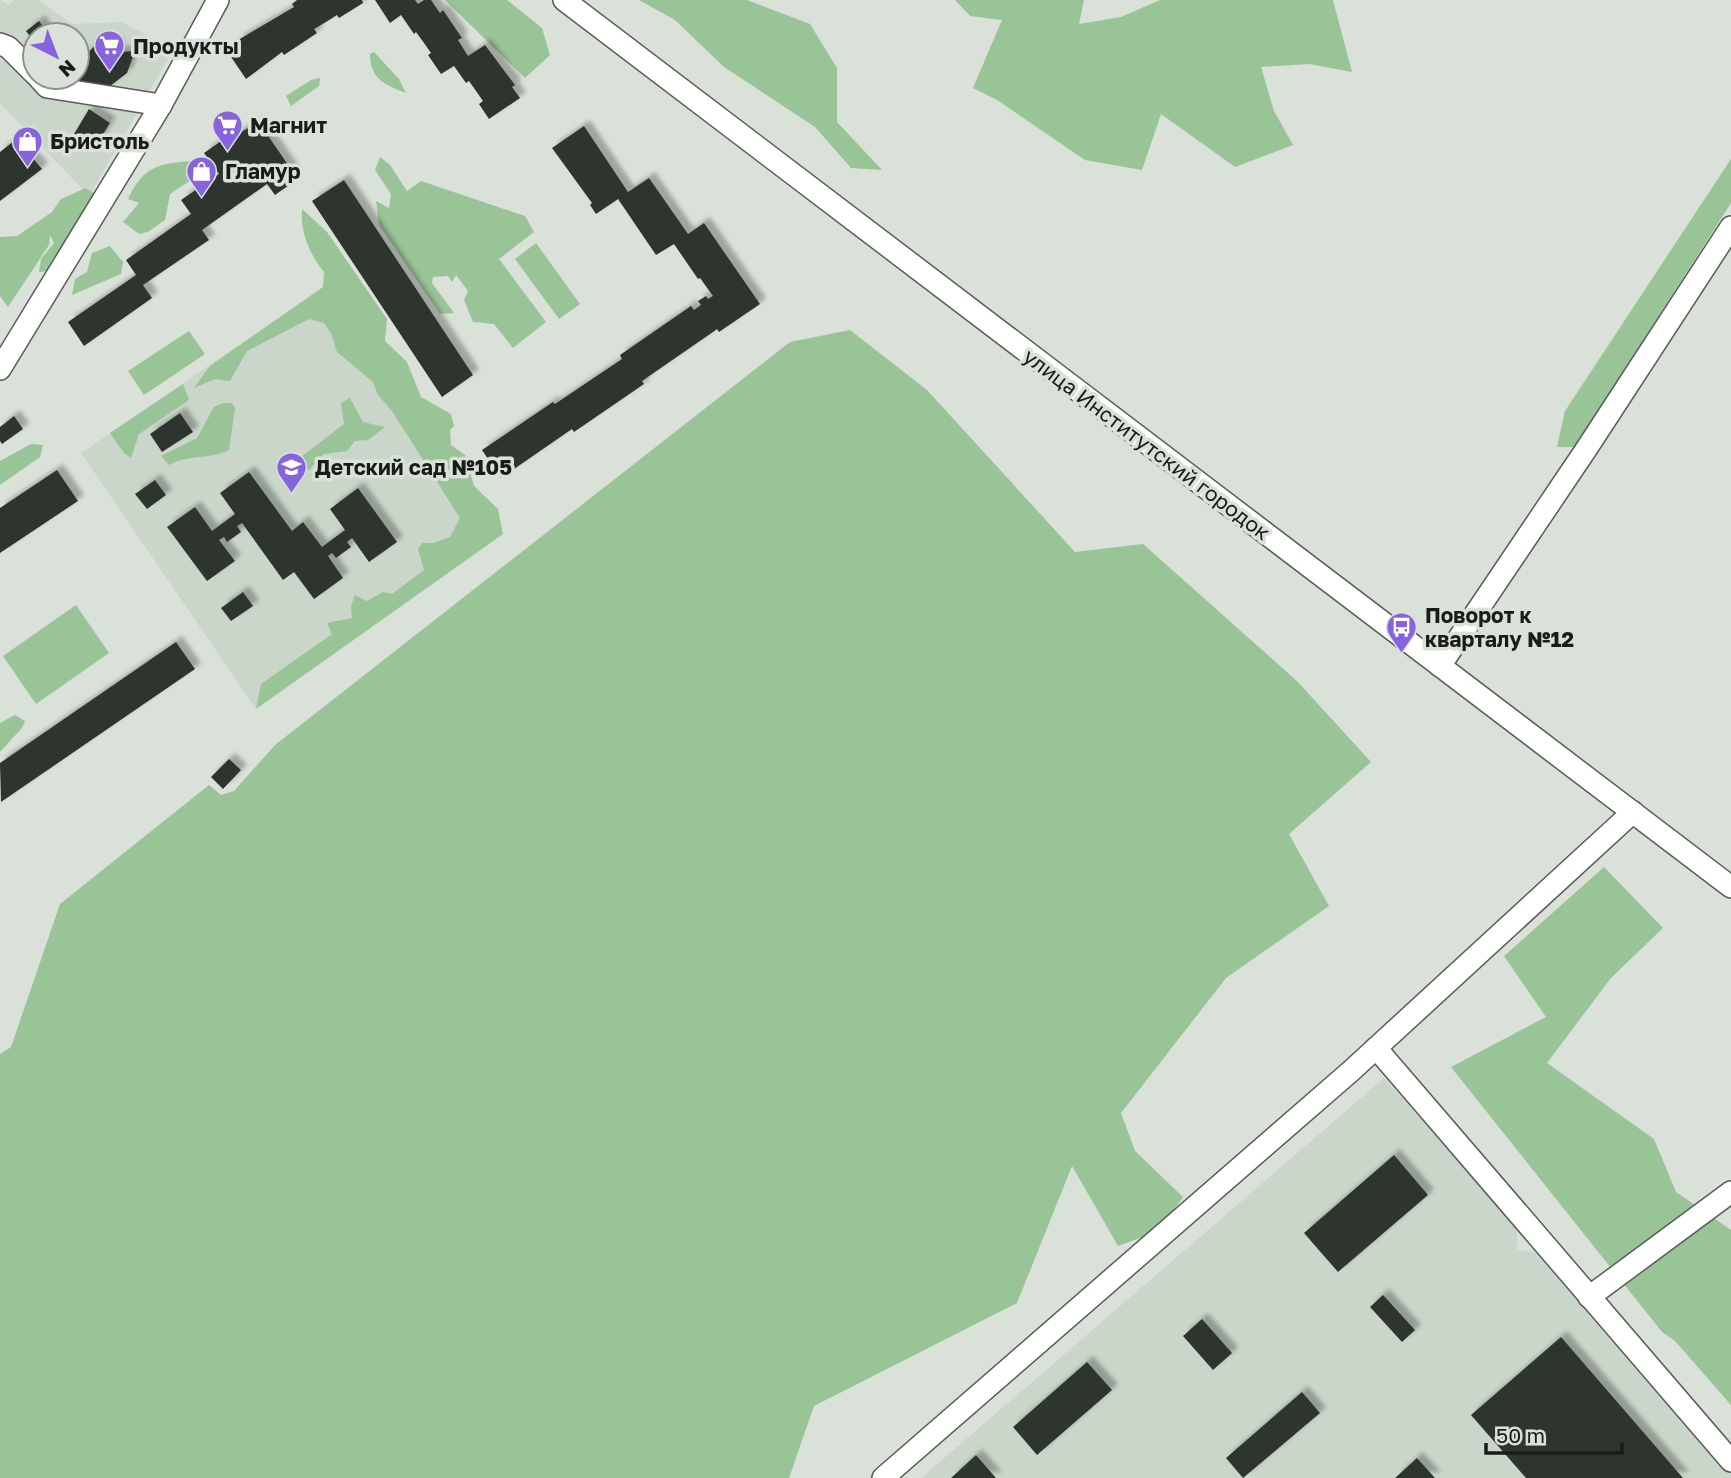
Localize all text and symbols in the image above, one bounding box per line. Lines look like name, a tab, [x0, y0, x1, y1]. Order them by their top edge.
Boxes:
north arrow	[21, 21, 91, 91]
supermarket icon: Продукты	[93, 29, 127, 73]
place label: Продукты	[133, 33, 239, 59]
text: N	[55, 56, 81, 82]
supermarket icon: Магнит	[210, 108, 244, 152]
place label: Магнит	[250, 112, 327, 138]
shop icon: Бристоль	[10, 124, 44, 168]
place label: Бристоль	[50, 128, 150, 154]
shop icon: Гламур	[185, 154, 219, 198]
place label: Гламур	[225, 158, 301, 184]
street label: улица Институтский городок	[1019, 343, 1275, 545]
school or university icon: Детский сад №105	[275, 450, 309, 494]
place label: Детский сад №105	[315, 454, 512, 480]
place label: Поворот к кварталу №12	[1425, 602, 1574, 652]
bus stop icon: Поворот к кварталу №12	[1385, 610, 1419, 654]
scale bar	[1486, 1412, 1622, 1456]
text: 50 m	[1496, 1422, 1545, 1448]

